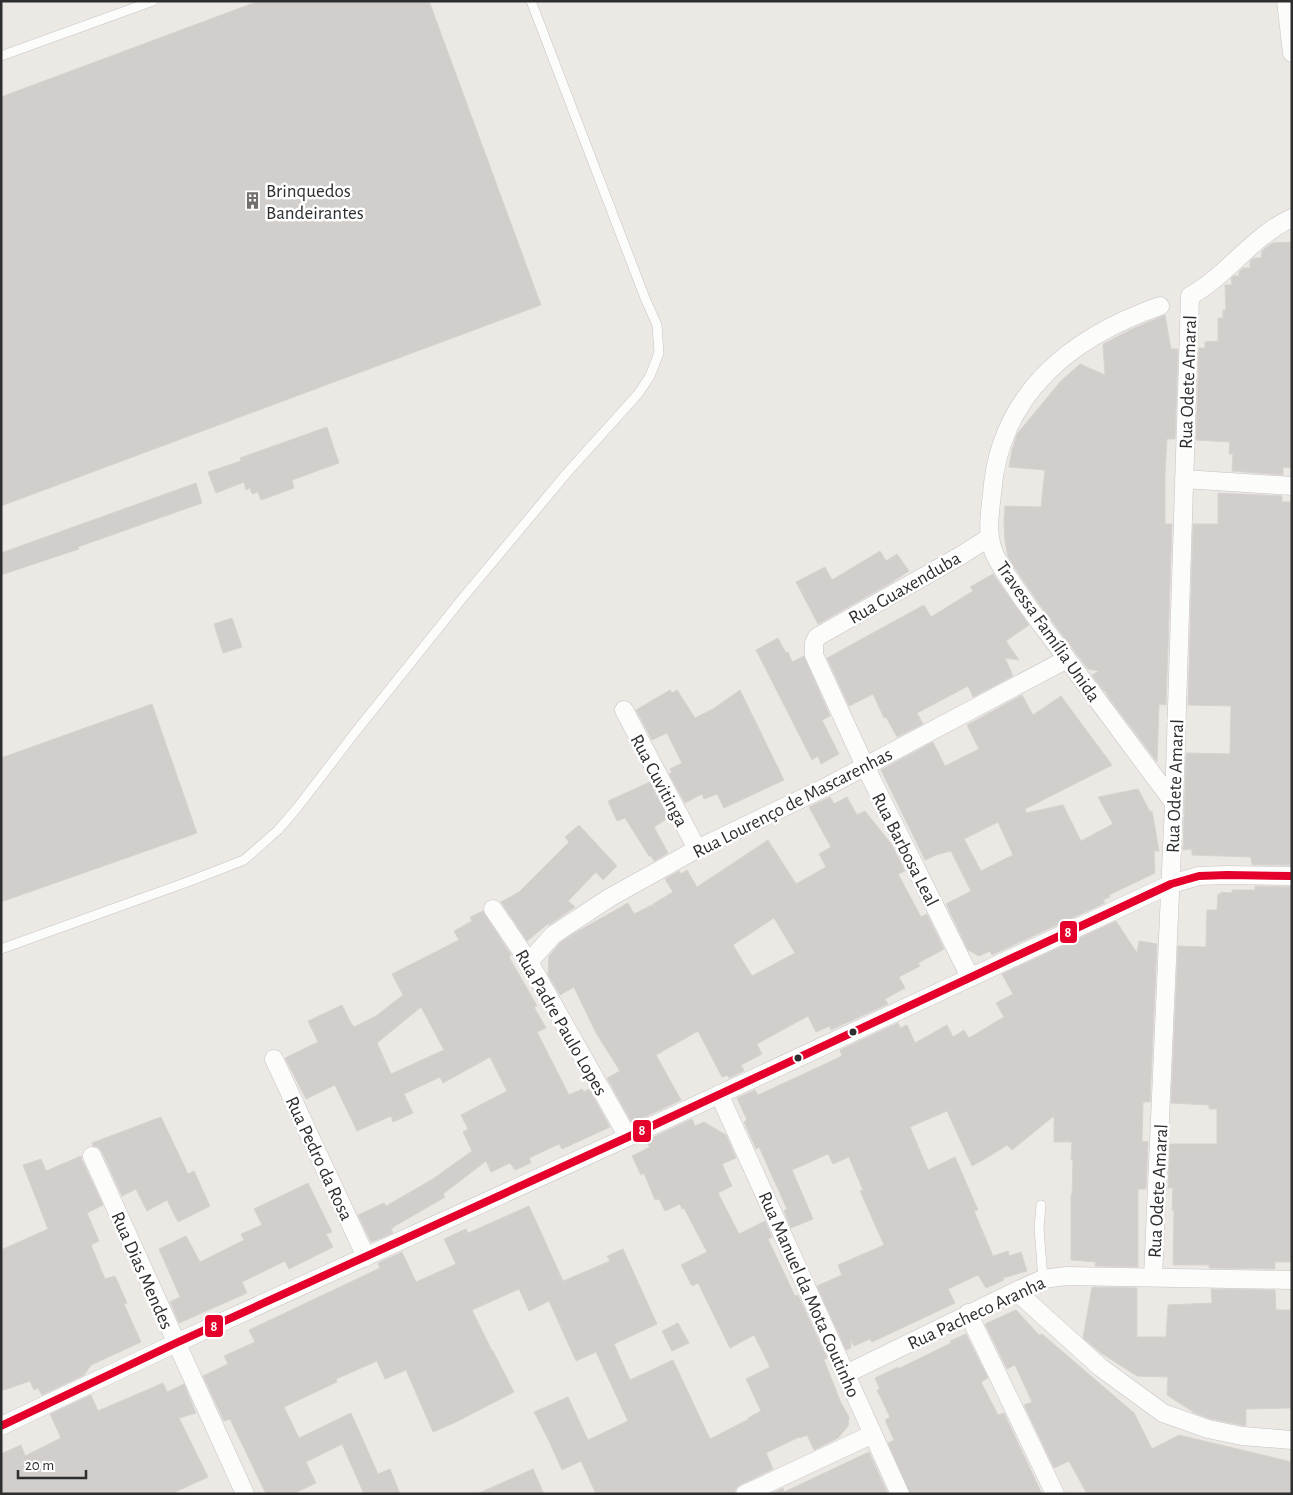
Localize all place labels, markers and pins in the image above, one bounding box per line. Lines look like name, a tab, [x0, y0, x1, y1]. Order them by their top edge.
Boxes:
place label: Brinquedos Bandeirantes	[266, 182, 364, 223]
building icon: Brinquedos Bandeirantes	[242, 191, 262, 211]
unlabelled marker	[848, 1027, 858, 1037]
unlabelled marker	[793, 1053, 803, 1063]

